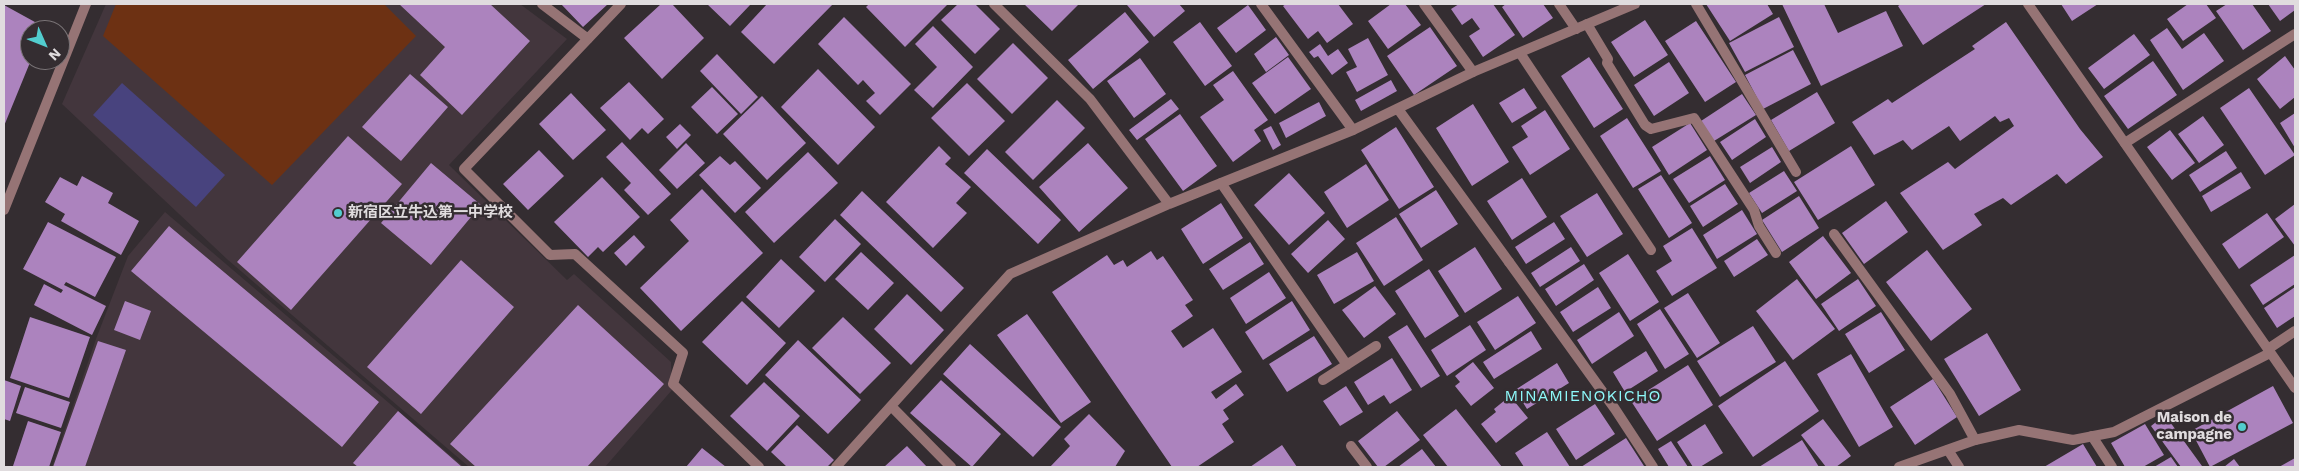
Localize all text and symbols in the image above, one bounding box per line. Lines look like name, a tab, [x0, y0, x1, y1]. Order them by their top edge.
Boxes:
north arrow	[20, 20, 70, 70]
text: N	[46, 45, 64, 64]
place label: 新宿区立牛込第一中学校	[348, 204, 513, 222]
marker: 新宿区立牛込第一中学校	[332, 207, 344, 219]
district label: MINAMIENOKICHO	[1503, 386, 1663, 406]
place label: Maison de campagne	[2156, 409, 2232, 444]
marker: Maison de campagne	[2236, 421, 2248, 433]

